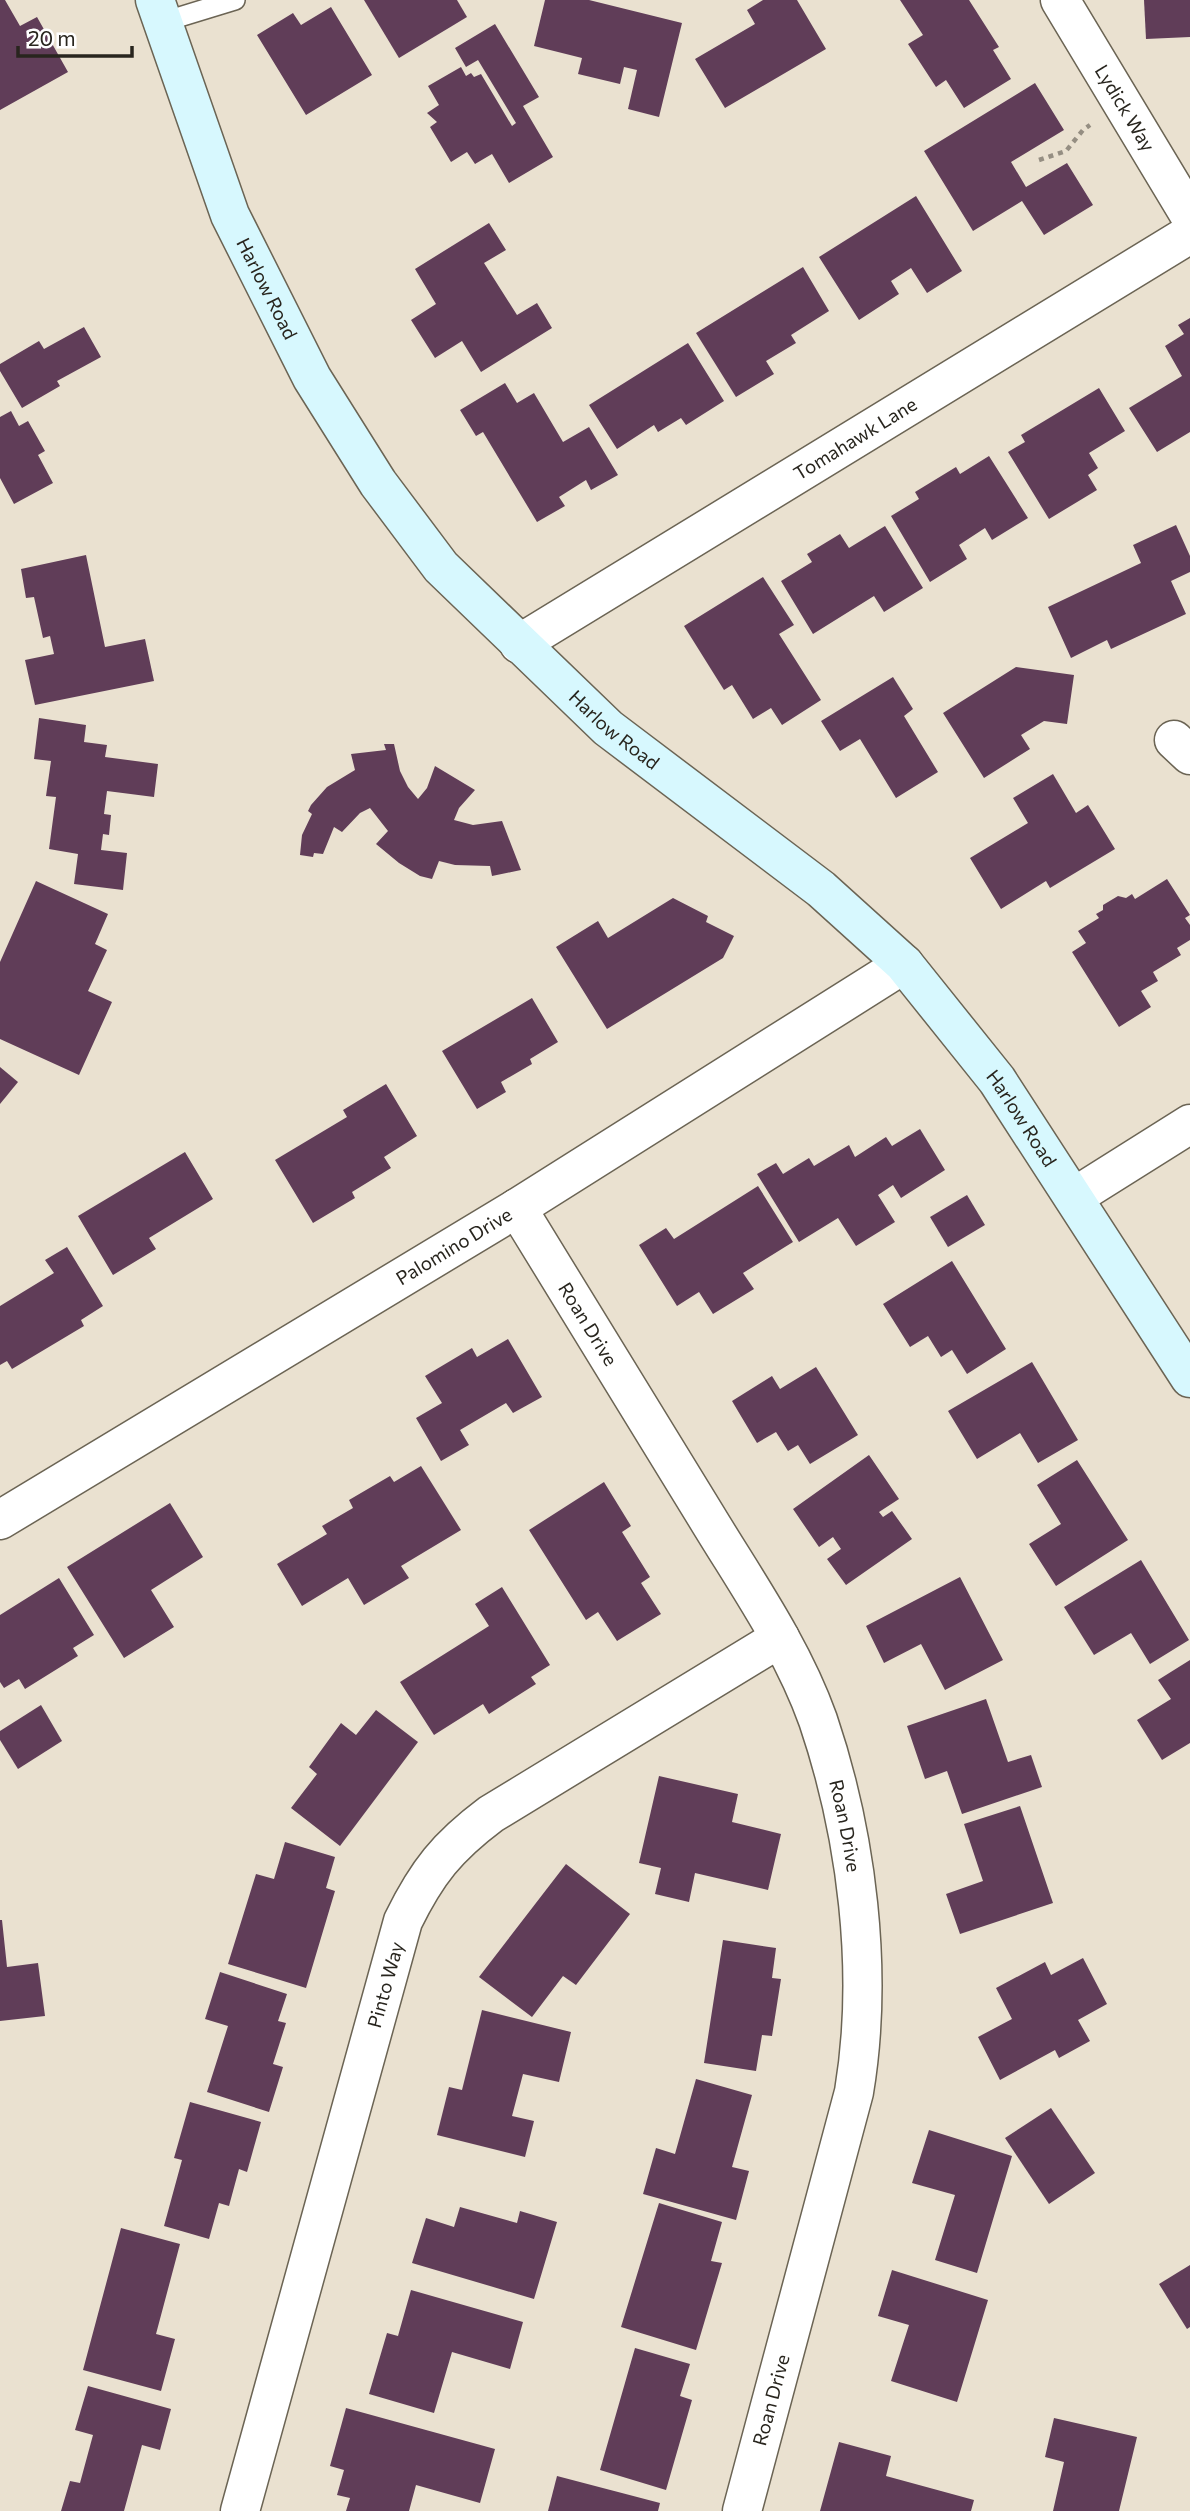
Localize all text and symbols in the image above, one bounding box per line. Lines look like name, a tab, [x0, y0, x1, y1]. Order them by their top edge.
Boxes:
scale bar	[18, 14, 131, 58]
text: 20 m	[28, 25, 76, 50]
street label: Lydick Way	[1091, 60, 1160, 155]
street label: Harlow Road	[232, 234, 303, 343]
street label: Tomahawk Lane	[789, 392, 921, 484]
street label: Harlow Road	[565, 685, 664, 774]
street label: Harlow Road	[982, 1065, 1062, 1171]
street label: Palomino Drive	[391, 1202, 516, 1290]
street label: Roan Drive	[554, 1278, 623, 1370]
street label: Roan Drive	[825, 1777, 866, 1874]
street label: Pinto Way	[362, 1939, 408, 2030]
street label: Roan Drive	[747, 2352, 794, 2448]

